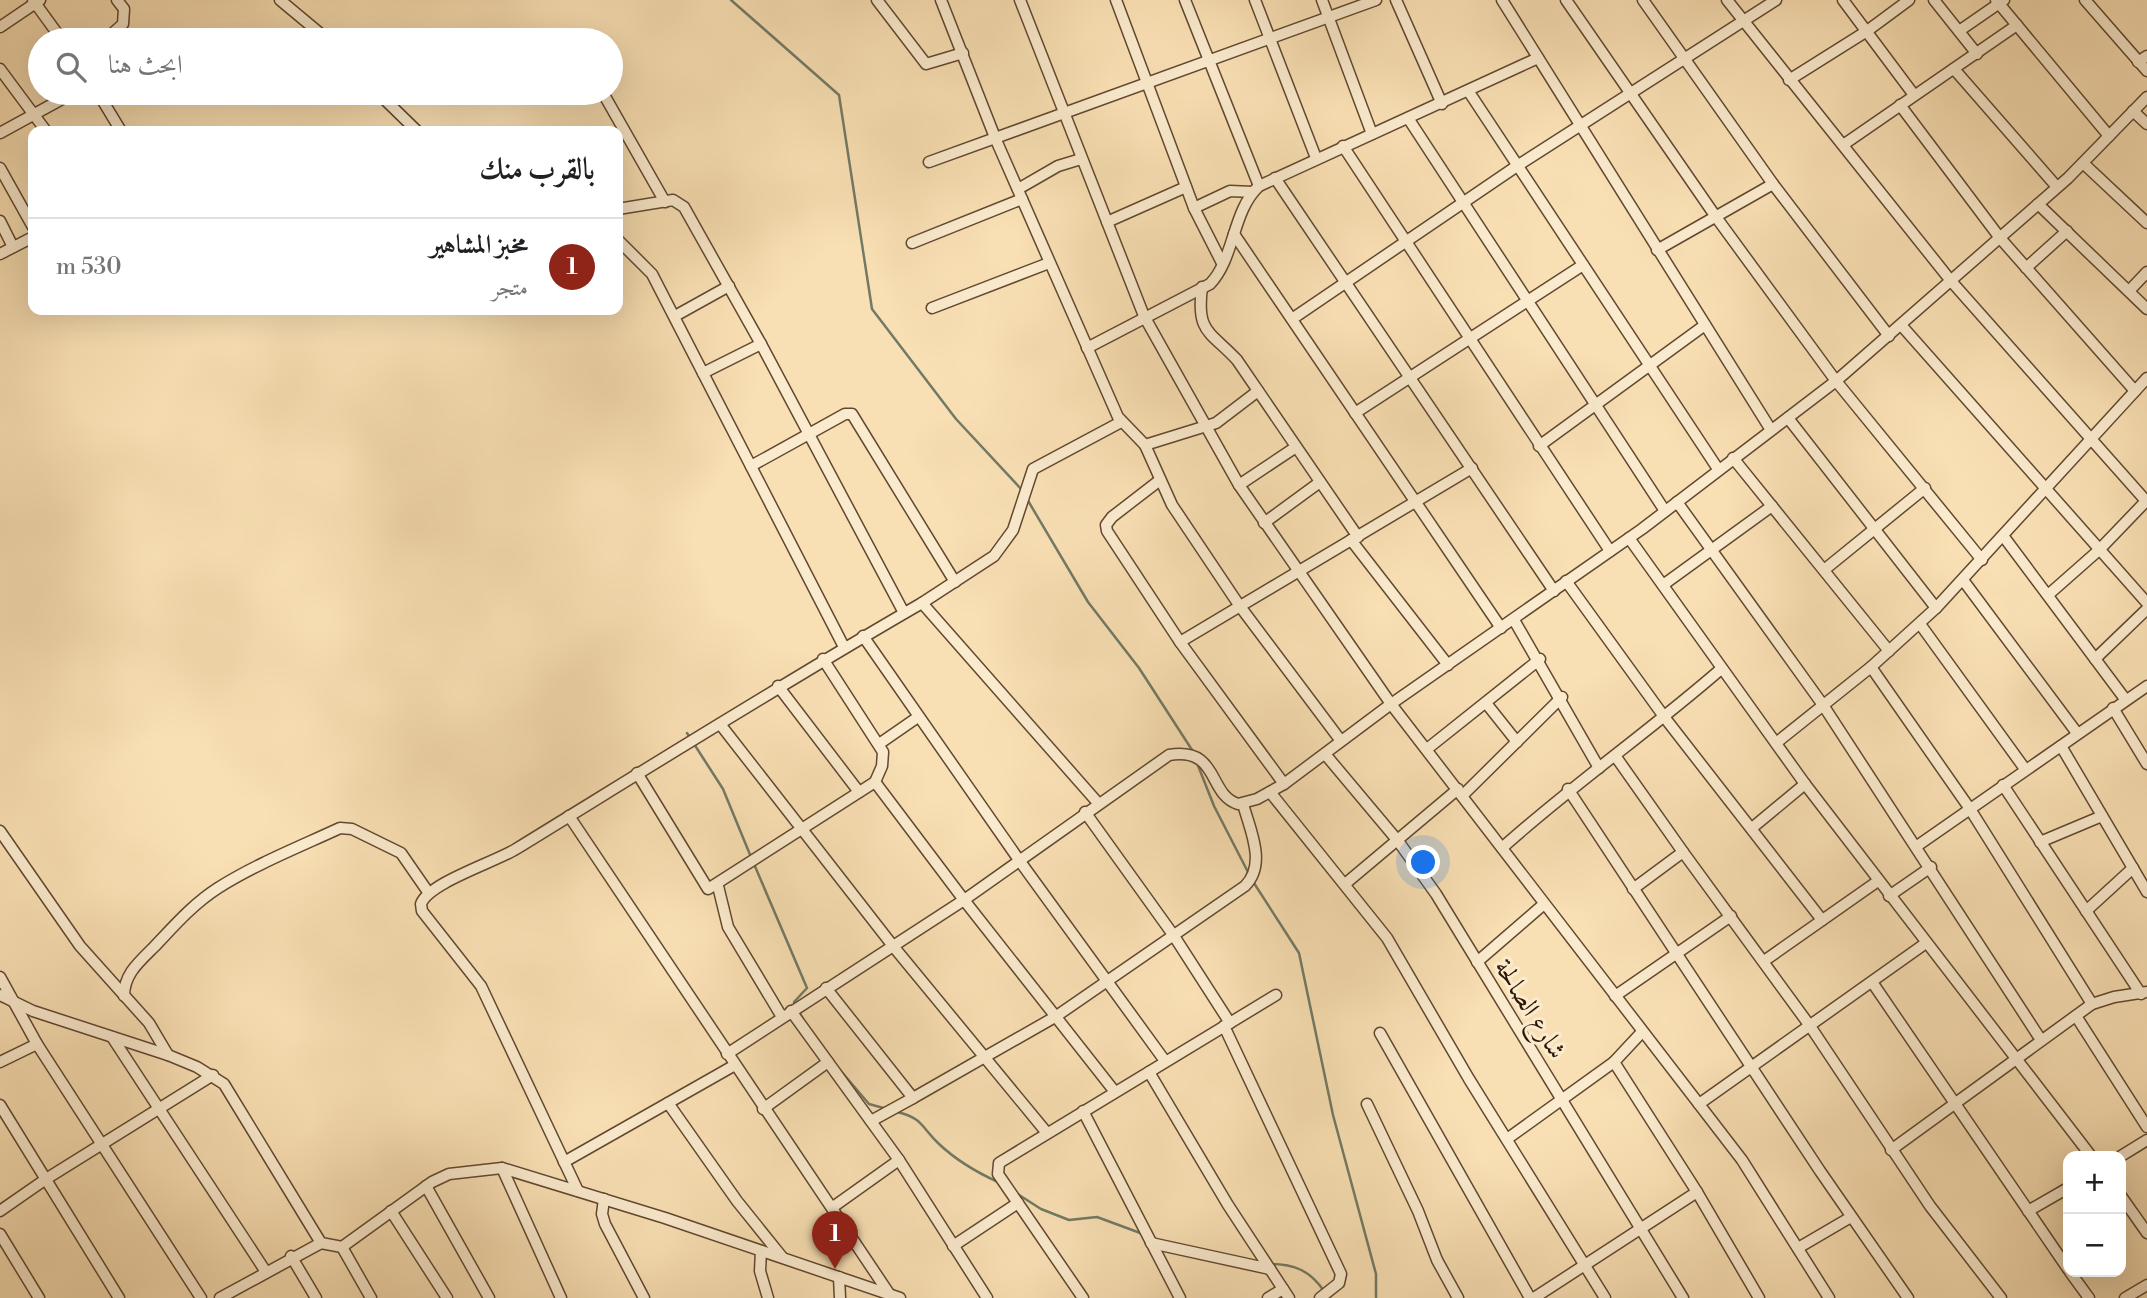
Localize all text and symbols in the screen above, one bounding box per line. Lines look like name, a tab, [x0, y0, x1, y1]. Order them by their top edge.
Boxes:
search box	[28, 28, 623, 105]
icon: search	[52, 48, 90, 86]
text: ابحث هنا	[108, 49, 183, 81]
text: بالقرب منك	[479, 151, 595, 189]
text: مخبز المشاهير	[430, 229, 528, 261]
text: 530 m	[56, 253, 122, 281]
text: 1	[566, 253, 578, 281]
text: متجر	[492, 274, 528, 302]
your location	[1406, 845, 1440, 879]
street label: شارع الصالحة	[1483, 953, 1573, 1067]
map controls	[2063, 1151, 2126, 1277]
button: +	[2063, 1151, 2126, 1214]
pin: 1	[812, 1211, 858, 1269]
button: −	[2063, 1214, 2126, 1277]

